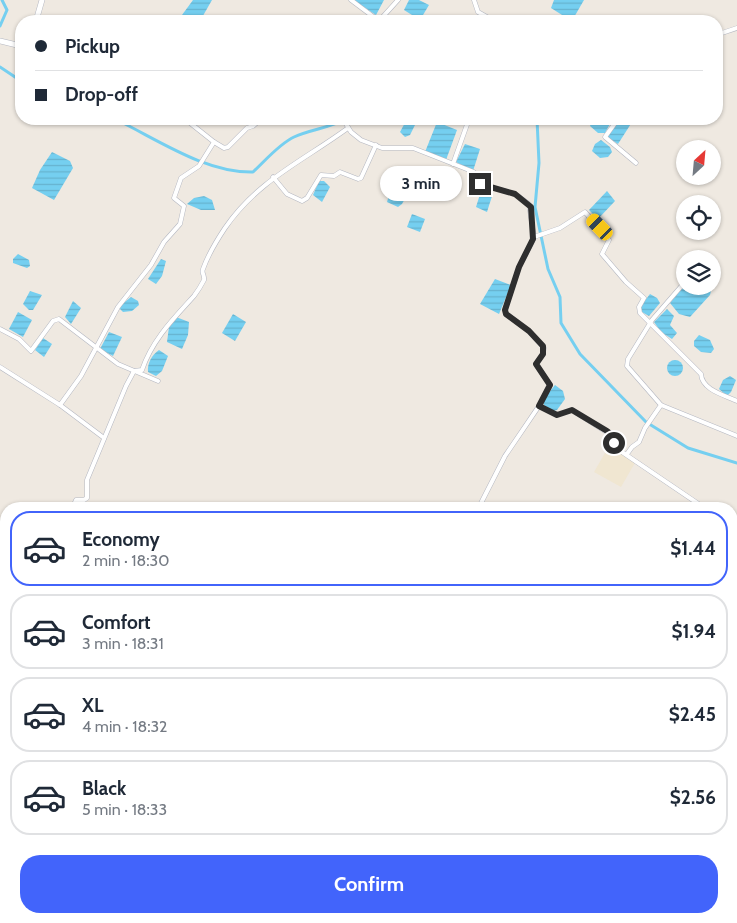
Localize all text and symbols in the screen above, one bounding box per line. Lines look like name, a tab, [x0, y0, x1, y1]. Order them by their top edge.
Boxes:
text: Pickup	[65, 35, 120, 58]
text: Drop-off	[65, 83, 138, 106]
north arrow	[676, 140, 721, 185]
map controls	[676, 140, 721, 295]
callout: 3 min	[380, 166, 462, 202]
route end	[469, 173, 491, 195]
text: 3 min	[402, 174, 440, 193]
button: locate	[676, 195, 721, 240]
car	[584, 211, 615, 243]
button: layers	[676, 250, 721, 295]
route start	[603, 432, 625, 454]
icon: car	[22, 526, 67, 571]
text: Economy	[82, 528, 160, 551]
text: $1.44	[670, 537, 716, 560]
text: 2 min · 18:30	[82, 551, 169, 570]
icon: car	[22, 609, 67, 654]
text: Comfort	[82, 611, 151, 634]
text: $1.94	[672, 620, 716, 643]
text: 3 min · 18:31	[82, 634, 164, 653]
icon: car	[22, 692, 67, 737]
text: XL	[82, 694, 103, 717]
text: $2.45	[669, 703, 716, 726]
text: 4 min · 18:32	[82, 717, 168, 736]
icon: car	[22, 775, 67, 820]
text: Black	[82, 777, 126, 800]
text: $2.56	[670, 786, 716, 809]
text: 5 min · 18:33	[82, 800, 167, 819]
button: Confirm	[20, 855, 718, 913]

